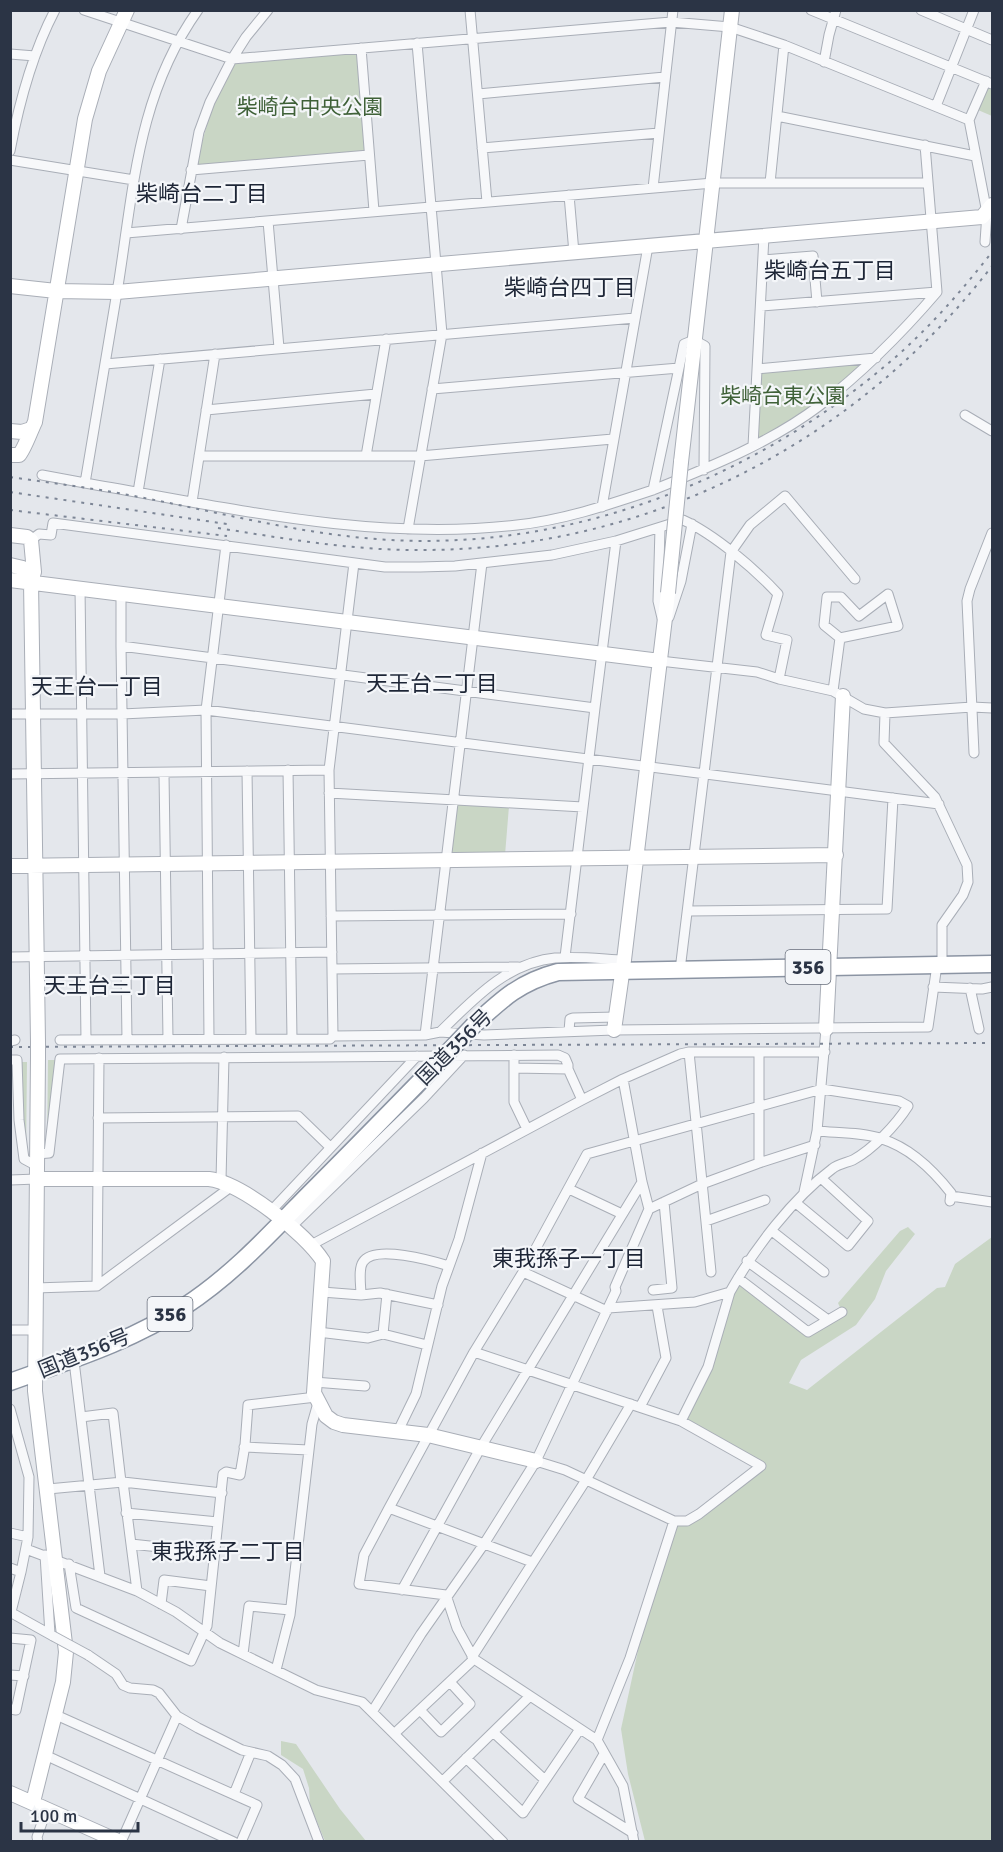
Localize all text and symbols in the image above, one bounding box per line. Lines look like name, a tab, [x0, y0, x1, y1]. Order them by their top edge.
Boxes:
park label: 柴崎台中央公園	[237, 94, 384, 120]
district label: 柴崎台二丁目	[136, 180, 268, 207]
district label: 柴崎台五丁目	[764, 257, 896, 284]
district label: 柴崎台四丁目	[504, 274, 636, 301]
park label: 柴崎台東公園	[720, 383, 846, 409]
district label: 天王台二丁目	[366, 670, 498, 697]
district label: 天王台一丁目	[31, 673, 163, 700]
road number: 356	[786, 950, 830, 984]
district label: 天王台三丁目	[44, 972, 176, 999]
street label: 国道356号	[411, 1004, 497, 1090]
district label: 東我孫子一丁目	[492, 1245, 646, 1272]
road number: 356	[148, 1297, 192, 1331]
street label: 国道356号	[34, 1323, 134, 1383]
district label: 東我孫子二丁目	[151, 1538, 305, 1565]
scale bar	[21, 1795, 138, 1833]
text: 100 m	[30, 1805, 77, 1827]

